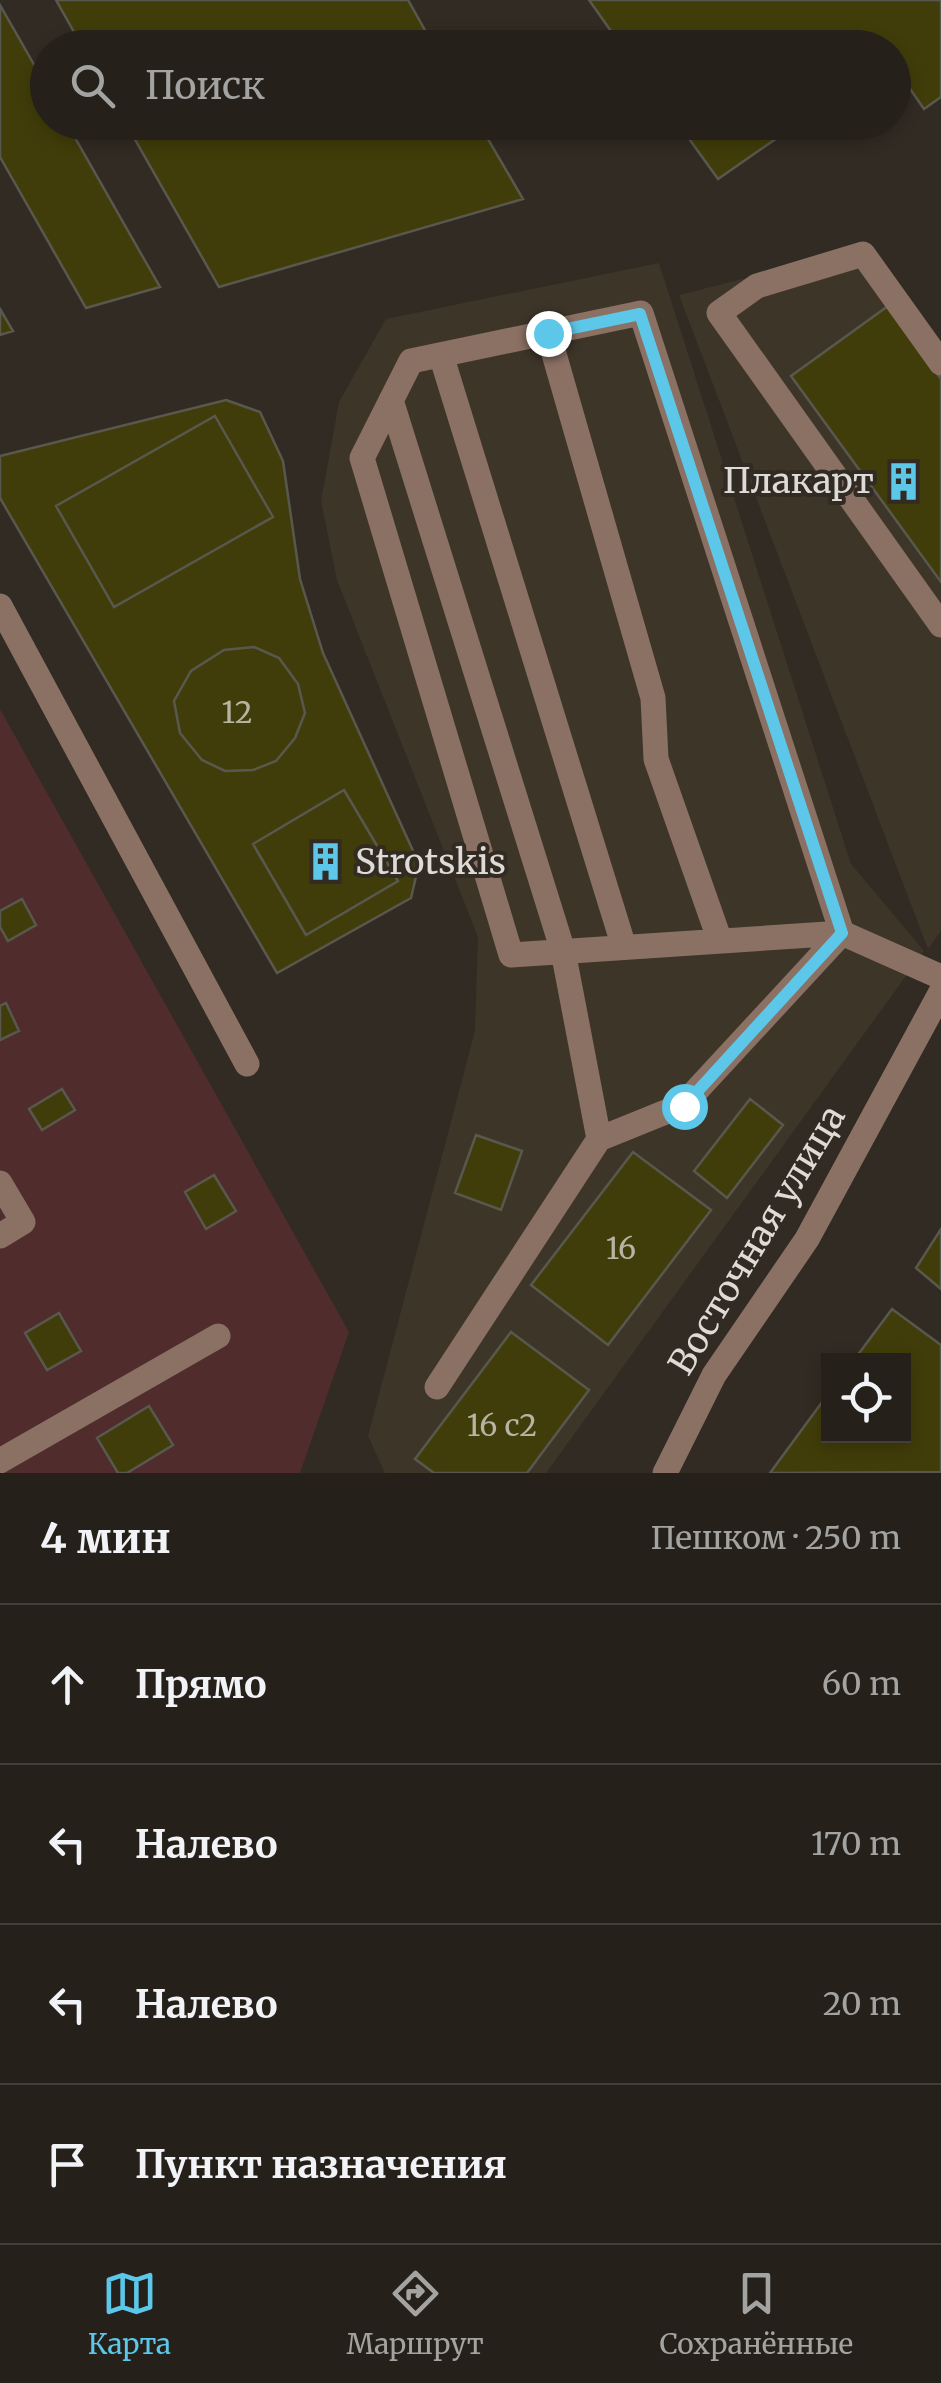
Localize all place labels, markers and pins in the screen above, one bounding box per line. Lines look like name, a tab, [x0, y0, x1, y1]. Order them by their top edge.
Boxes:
place label: Плакарт	[723, 459, 874, 503]
building icon: Плакарт	[883, 460, 925, 502]
place label: Strotskis	[355, 840, 506, 884]
building icon: Strotskis	[304, 841, 346, 883]

